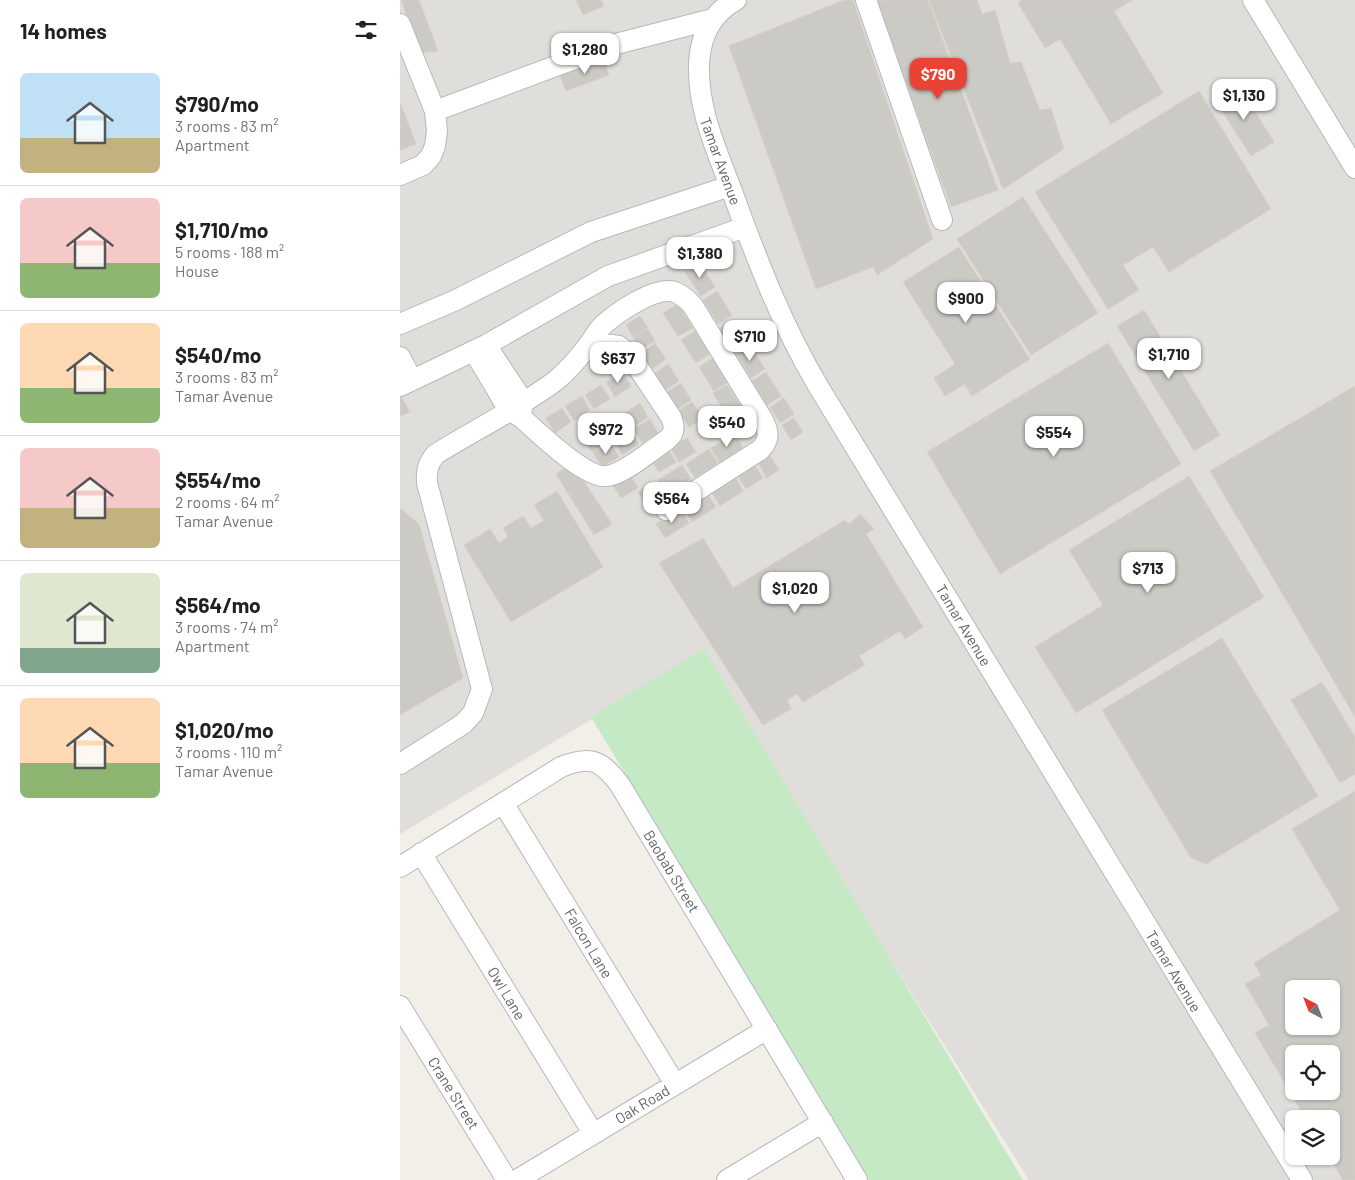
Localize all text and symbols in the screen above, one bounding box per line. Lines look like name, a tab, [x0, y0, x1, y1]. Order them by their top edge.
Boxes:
icon: filters	[352, 16, 380, 44]
text: 14 homes	[20, 18, 107, 43]
pin: $1,280	[544, 32, 626, 75]
text: $1,280	[562, 39, 608, 58]
pin: $790	[908, 58, 968, 100]
text: $790	[921, 64, 955, 83]
pin: $1,130	[1203, 78, 1285, 121]
text: $1,130	[1223, 85, 1265, 104]
text: $790/mo	[175, 91, 259, 116]
icon: home	[60, 93, 120, 153]
street label: Tamar Avenue	[697, 115, 745, 207]
text: 3 rooms · 83 m²	[175, 116, 279, 135]
text: Apartment	[175, 135, 250, 154]
text: $1,710/mo	[175, 217, 268, 242]
icon: home	[60, 218, 120, 278]
pin: $1,380	[659, 236, 741, 279]
text: 5 rooms · 188 m²	[175, 242, 284, 261]
text: $1,380	[677, 243, 723, 262]
text: House	[175, 261, 219, 280]
pin: $900	[936, 282, 996, 324]
text: $900	[948, 288, 984, 307]
pin: $710	[720, 320, 780, 362]
text: $710	[734, 326, 766, 345]
pin: $1,710	[1128, 338, 1210, 380]
text: $540/mo	[175, 342, 262, 367]
pin: $637	[588, 342, 648, 384]
icon: home	[60, 343, 120, 403]
text: $1,710	[1148, 344, 1190, 363]
text: $637	[601, 348, 635, 367]
text: 3 rooms · 83 m²	[175, 367, 279, 386]
text: Tamar Avenue	[175, 386, 273, 405]
pin: $540	[697, 406, 757, 448]
pin: $972	[576, 412, 636, 455]
text: $540	[709, 412, 745, 431]
pin: $554	[1024, 416, 1084, 458]
text: $972	[589, 419, 623, 438]
text: $554	[1036, 422, 1072, 441]
text: $554/mo	[175, 467, 261, 492]
icon: home	[60, 468, 120, 528]
pin: $564	[642, 482, 702, 524]
text: $564	[654, 488, 690, 507]
text: 2 rooms · 64 m²	[175, 492, 279, 511]
text: Tamar Avenue	[175, 511, 273, 530]
pin: $713	[1118, 552, 1178, 594]
text: $713	[1132, 558, 1164, 577]
pin: $1,020	[754, 572, 836, 614]
text: $1,020	[772, 578, 818, 597]
street label: Tamar Avenue	[933, 581, 995, 669]
text: $564/mo	[175, 592, 261, 617]
icon: home	[60, 593, 120, 653]
text: 3 rooms · 74 m²	[175, 617, 278, 636]
text: Apartment	[175, 636, 250, 655]
text: $1,020/mo	[175, 717, 274, 742]
icon: home	[60, 718, 120, 778]
text: 3 rooms · 110 m²	[175, 742, 282, 761]
text: Tamar Avenue	[175, 761, 273, 780]
street label: Baobab Street	[640, 826, 704, 916]
street label: Falcon Lane	[561, 905, 617, 981]
street label: Tamar Avenue	[1143, 927, 1205, 1015]
street label: Owl Lane	[484, 963, 530, 1023]
north arrow	[1285, 980, 1340, 1035]
map controls	[1285, 980, 1340, 1165]
button: locate	[1285, 1045, 1340, 1100]
street label: Crane Street	[425, 1053, 483, 1133]
street label: Oak Road	[611, 1081, 673, 1127]
button: layers	[1285, 1110, 1340, 1165]

